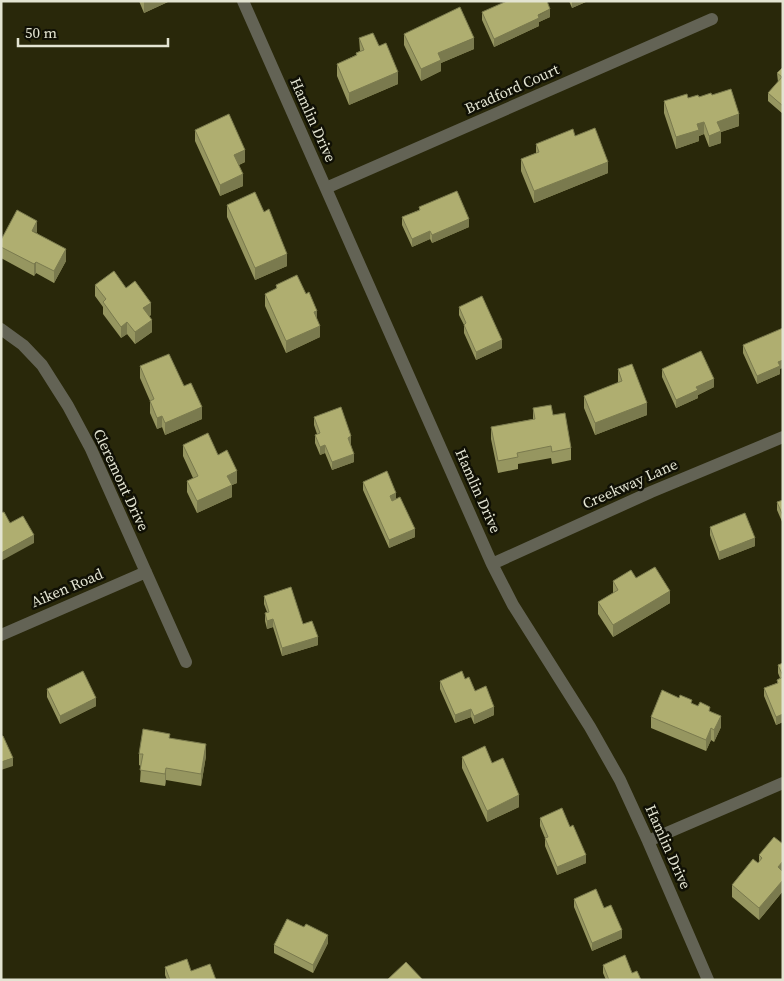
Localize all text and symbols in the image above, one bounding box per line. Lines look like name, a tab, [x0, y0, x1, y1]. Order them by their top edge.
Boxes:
scale bar	[18, 15, 168, 47]
text: 50 m	[25, 22, 57, 43]
street label: Bradford Court	[461, 58, 562, 119]
street label: Hamlin Drive	[286, 74, 342, 166]
street label: Cleremont Drive	[89, 425, 155, 535]
street label: Hamlin Drive	[451, 445, 507, 537]
street label: Creekway Lane	[579, 453, 681, 514]
street label: Aiken Road	[27, 563, 107, 612]
street label: Hamlin Drive	[641, 801, 697, 893]

